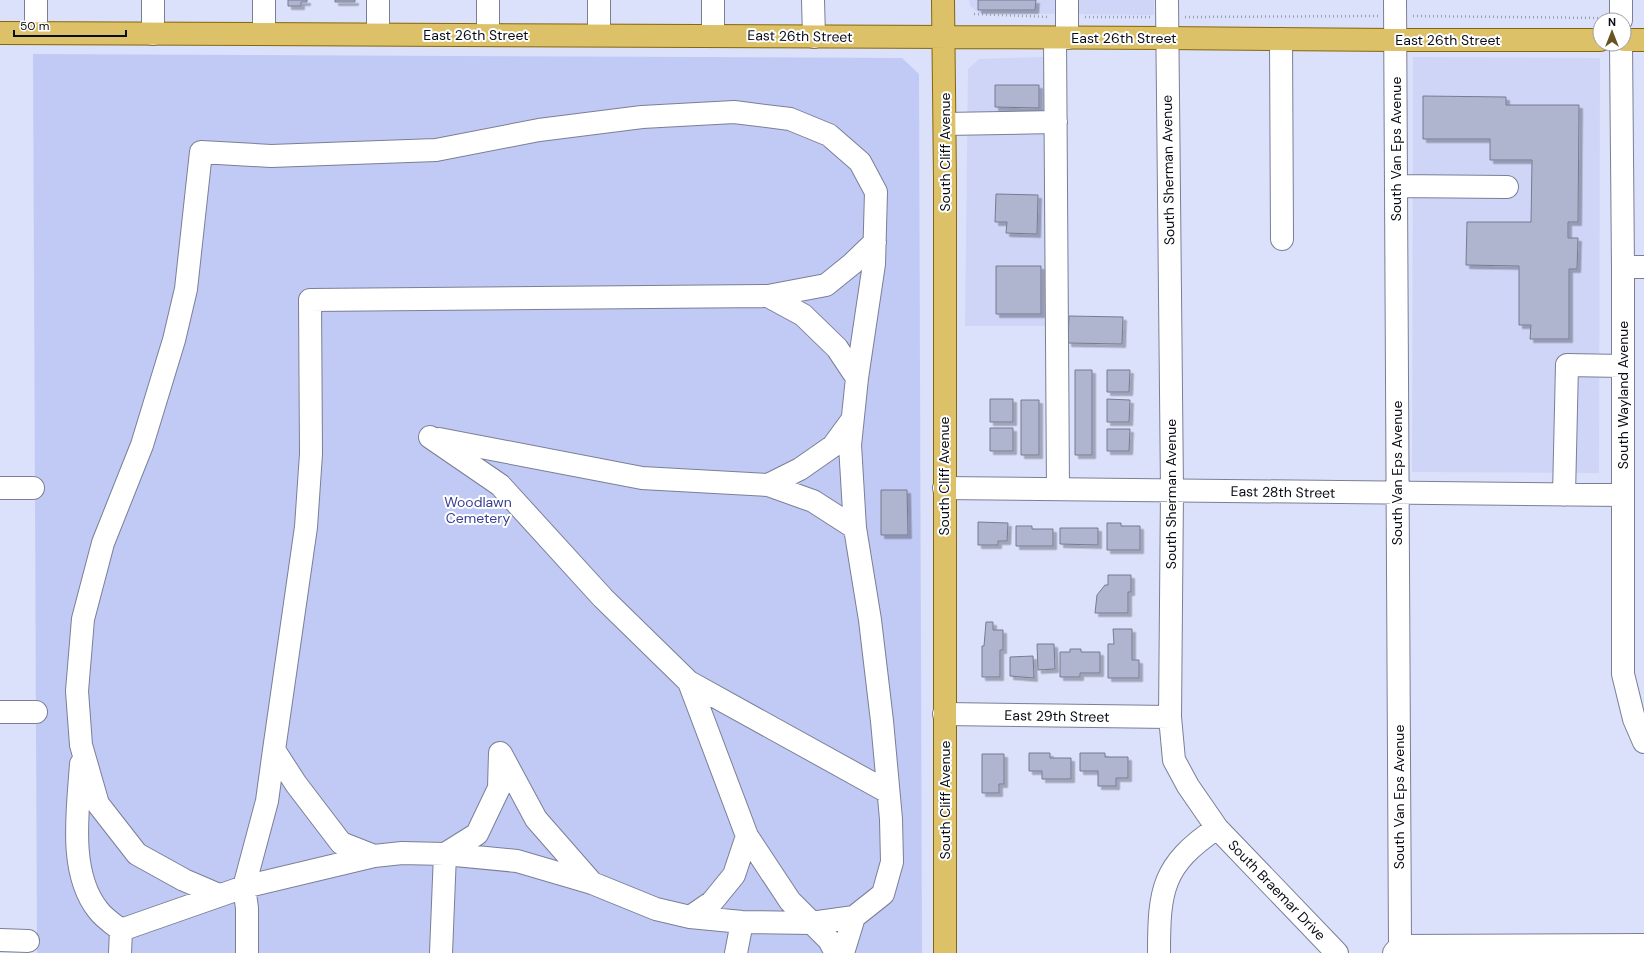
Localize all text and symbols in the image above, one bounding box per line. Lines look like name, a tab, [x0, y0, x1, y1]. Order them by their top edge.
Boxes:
scale bar	[14, 12, 126, 38]
north arrow	[1592, 12, 1632, 52]
text: N	[1608, 15, 1616, 29]
text: 50 m	[20, 18, 49, 34]
street label: East 26th Street	[423, 26, 529, 44]
street label: East 26th Street	[747, 26, 853, 46]
street label: East 26th Street	[1071, 29, 1177, 47]
street label: East 26th Street	[1395, 31, 1501, 49]
street label: South Van Eps Avenue	[1387, 77, 1405, 221]
street label: South Cliff Avenue	[936, 92, 954, 212]
street label: South Sherman Avenue	[1158, 95, 1178, 245]
street label: South Wayland Avenue	[1614, 321, 1632, 469]
street label: South Van Eps Avenue	[1388, 401, 1406, 545]
street label: South Cliff Avenue	[935, 416, 953, 536]
street label: South Sherman Avenue	[1162, 419, 1180, 569]
street label: East 28th Street	[1230, 482, 1336, 502]
park label: Woodlawn Cemetery	[444, 493, 512, 527]
street label: East 29th Street	[1004, 706, 1110, 726]
street label: South Van Eps Avenue	[1390, 725, 1408, 869]
street label: South Cliff Avenue	[936, 740, 954, 860]
street label: South Braemar Drive	[1224, 836, 1330, 944]

